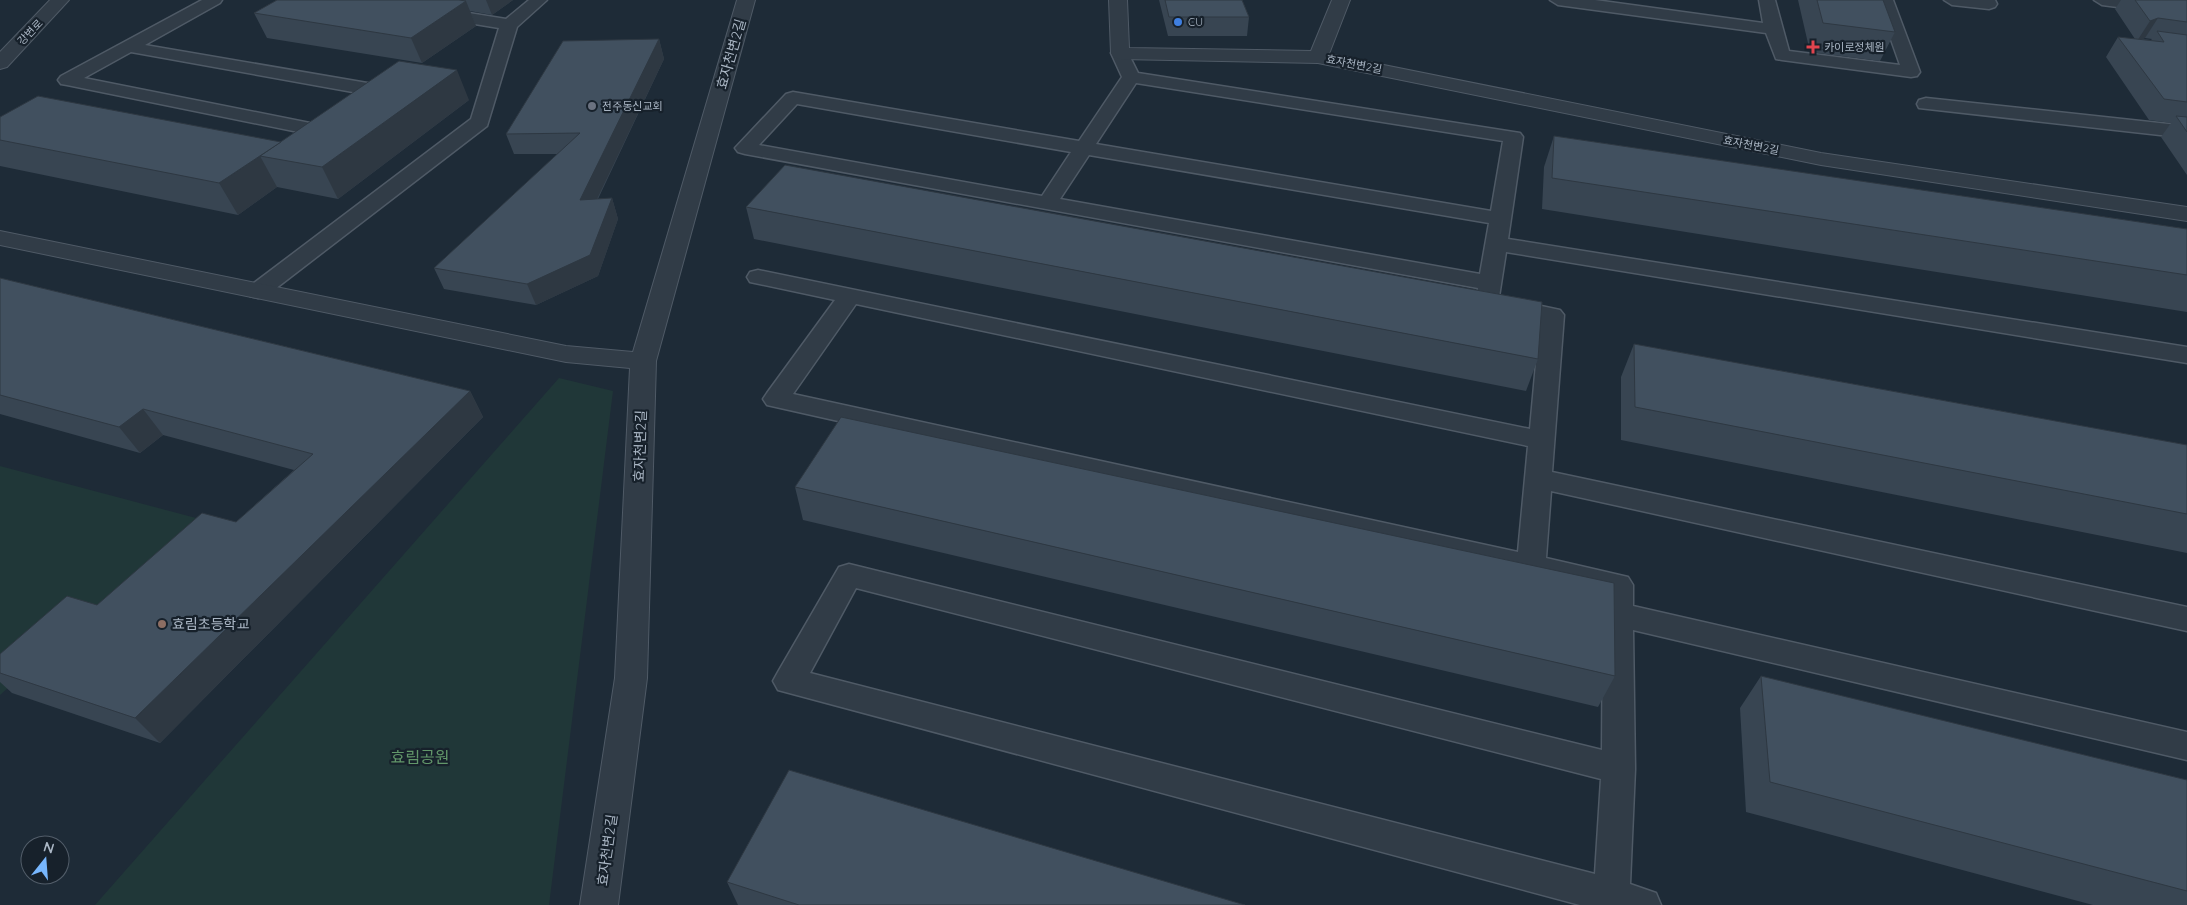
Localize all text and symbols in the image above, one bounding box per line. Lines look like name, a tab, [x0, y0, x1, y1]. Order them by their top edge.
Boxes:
place label: CU	[1188, 15, 1203, 29]
street label: 강변로	[14, 16, 46, 48]
marker: CU	[1172, 16, 1184, 28]
street label: 효자천변2길	[712, 17, 750, 91]
marker: 카이로정체원	[1806, 40, 1820, 54]
place label: 카이로정체원	[1824, 40, 1885, 54]
street label: 효자천변2길	[1325, 52, 1383, 76]
place label: 전주동신교회	[602, 99, 663, 113]
marker: 전주동신교회	[586, 100, 598, 112]
street label: 효자천변2길	[1722, 133, 1780, 157]
street label: 효자천변2길	[630, 410, 650, 482]
place label: 효림초등학교	[172, 615, 249, 633]
marker: 효림초등학교	[156, 618, 168, 630]
park label: 효림공원	[391, 747, 449, 767]
street label: 효자천변2길	[593, 813, 621, 887]
north arrow	[20, 835, 70, 885]
text: N	[41, 837, 56, 858]

